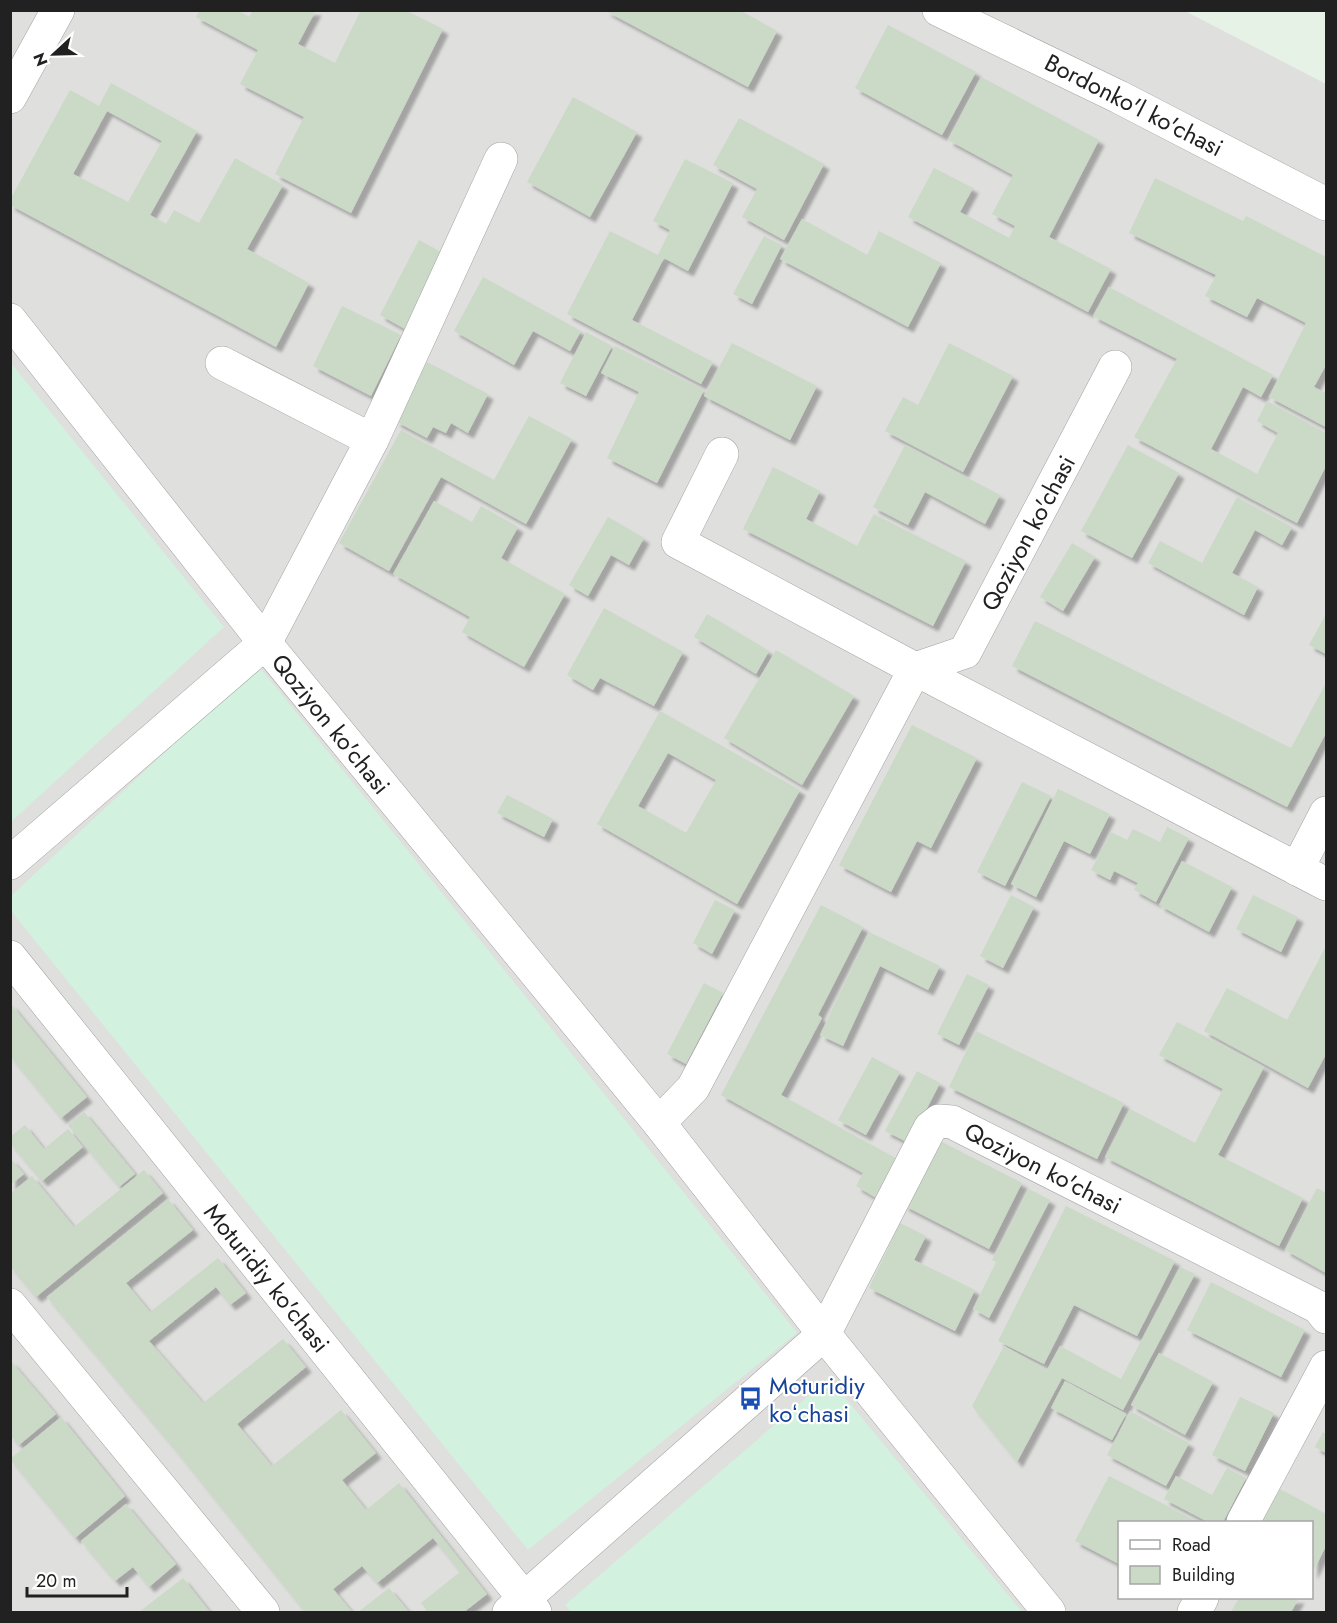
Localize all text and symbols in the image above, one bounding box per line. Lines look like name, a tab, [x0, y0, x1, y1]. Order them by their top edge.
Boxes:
north arrow	[24, 24, 84, 84]
street label: Bordonko'l ko'chasi	[1039, 45, 1229, 165]
text: N	[28, 49, 54, 70]
street label: Qoziyon ko'chasi	[972, 449, 1084, 617]
street label: Qoziyon ko'chasi	[263, 646, 399, 802]
street label: Qoziyon ko'chasi	[958, 1113, 1128, 1223]
street label: Moturidiy ko'chasi	[196, 1196, 338, 1360]
place label: Moturidiy koʻchasi	[769, 1368, 865, 1431]
bus stop icon: Moturidiy koʻchasi	[738, 1386, 764, 1412]
legend	[1118, 1521, 1313, 1599]
text: Road	[1172, 1532, 1211, 1558]
scale bar	[27, 1560, 128, 1598]
text: Building	[1172, 1562, 1235, 1588]
text: 20 m	[36, 1568, 76, 1594]

